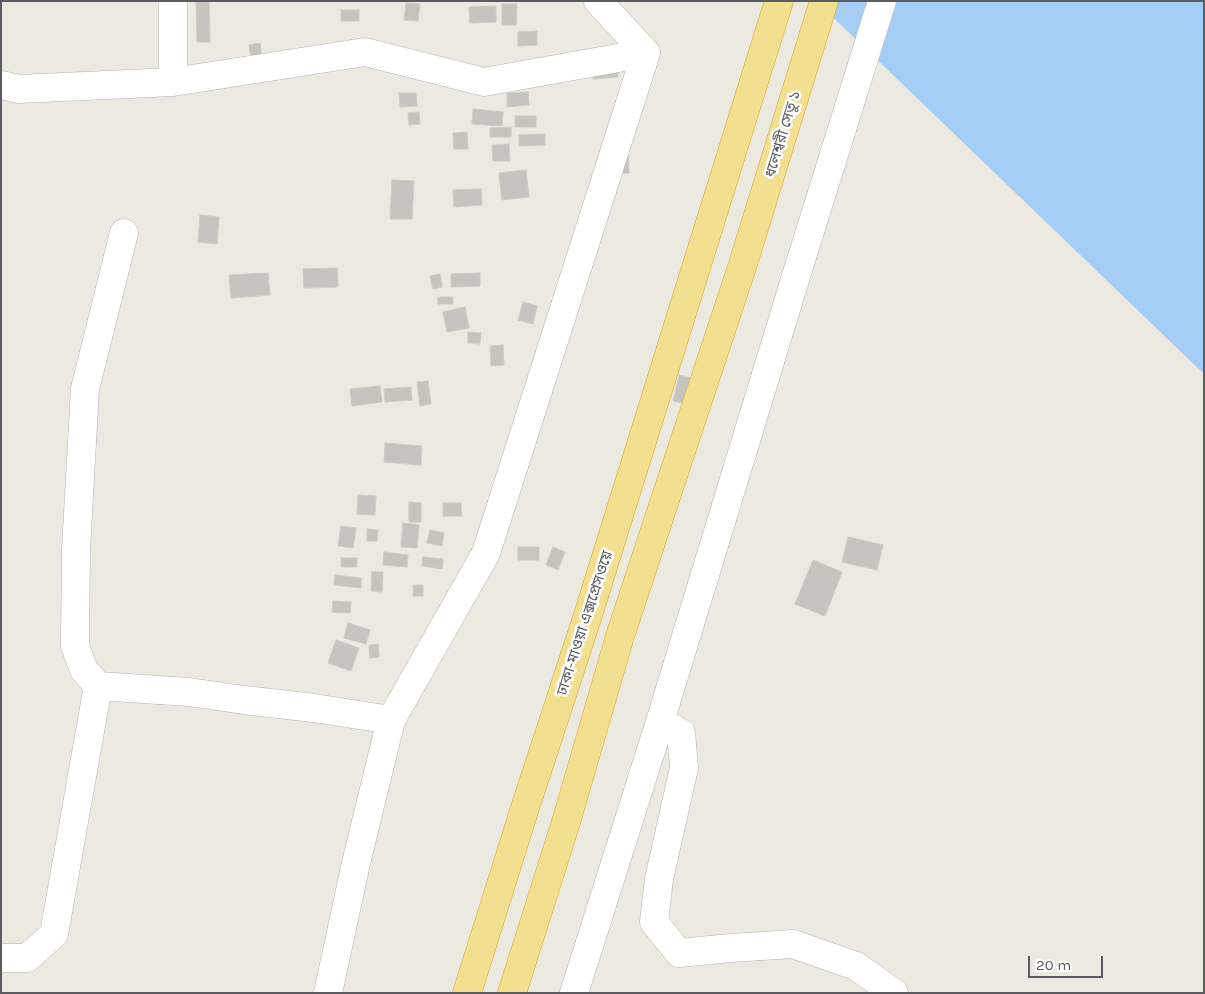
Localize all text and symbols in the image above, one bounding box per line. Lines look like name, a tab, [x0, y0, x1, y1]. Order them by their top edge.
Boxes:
street label: ধলেশ্বরী সেতু ১	[761, 88, 805, 180]
street label: ঢাকা-মাওয়া এক্সপ্রেসওয়ে	[553, 548, 617, 698]
scale bar	[1030, 946, 1105, 978]
text: 20 m	[1036, 956, 1071, 974]

